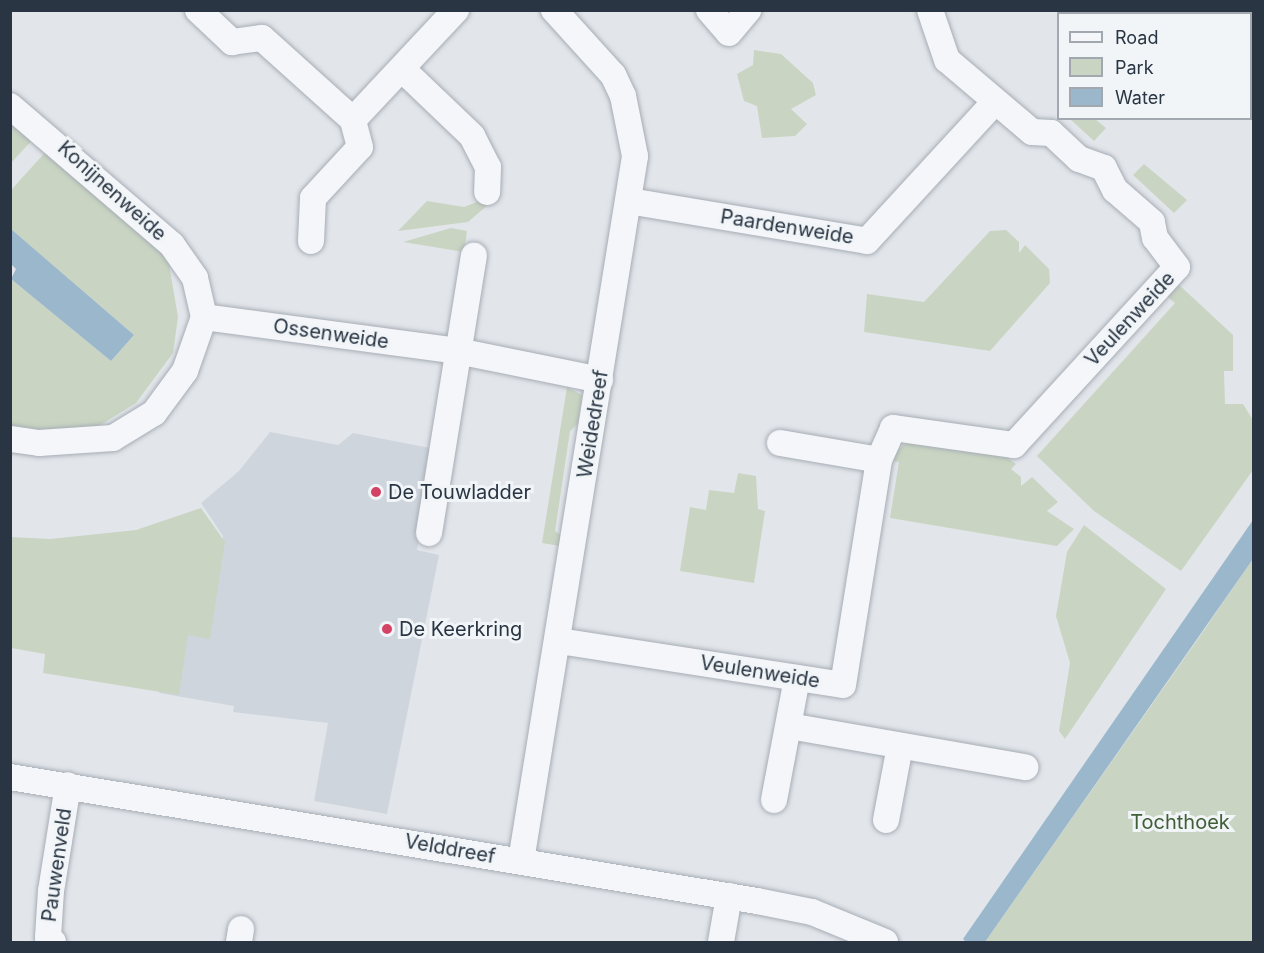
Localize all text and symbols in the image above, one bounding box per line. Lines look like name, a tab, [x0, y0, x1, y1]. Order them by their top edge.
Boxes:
legend	[1057, 12, 1252, 120]
text: Road	[1115, 27, 1158, 48]
text: Park	[1115, 57, 1154, 78]
text: Water	[1115, 87, 1165, 108]
street label: Konijnenweide	[53, 136, 171, 246]
street label: Paardenweide	[719, 205, 855, 249]
street label: Veulenweide	[1080, 267, 1180, 371]
street label: Ossenweide	[272, 314, 390, 354]
street label: Weidedreef	[573, 368, 613, 480]
place label: De Touwladder	[388, 480, 531, 504]
marker: De Touwladder	[369, 485, 383, 499]
place label: De Keerkring	[399, 617, 522, 641]
marker: De Keerkring	[380, 622, 394, 636]
street label: Veulenweide	[698, 651, 822, 693]
street label: Pauwenveld	[37, 807, 77, 923]
park label: Tochthoek	[1130, 810, 1230, 834]
street label: Velddreef	[403, 829, 497, 869]

